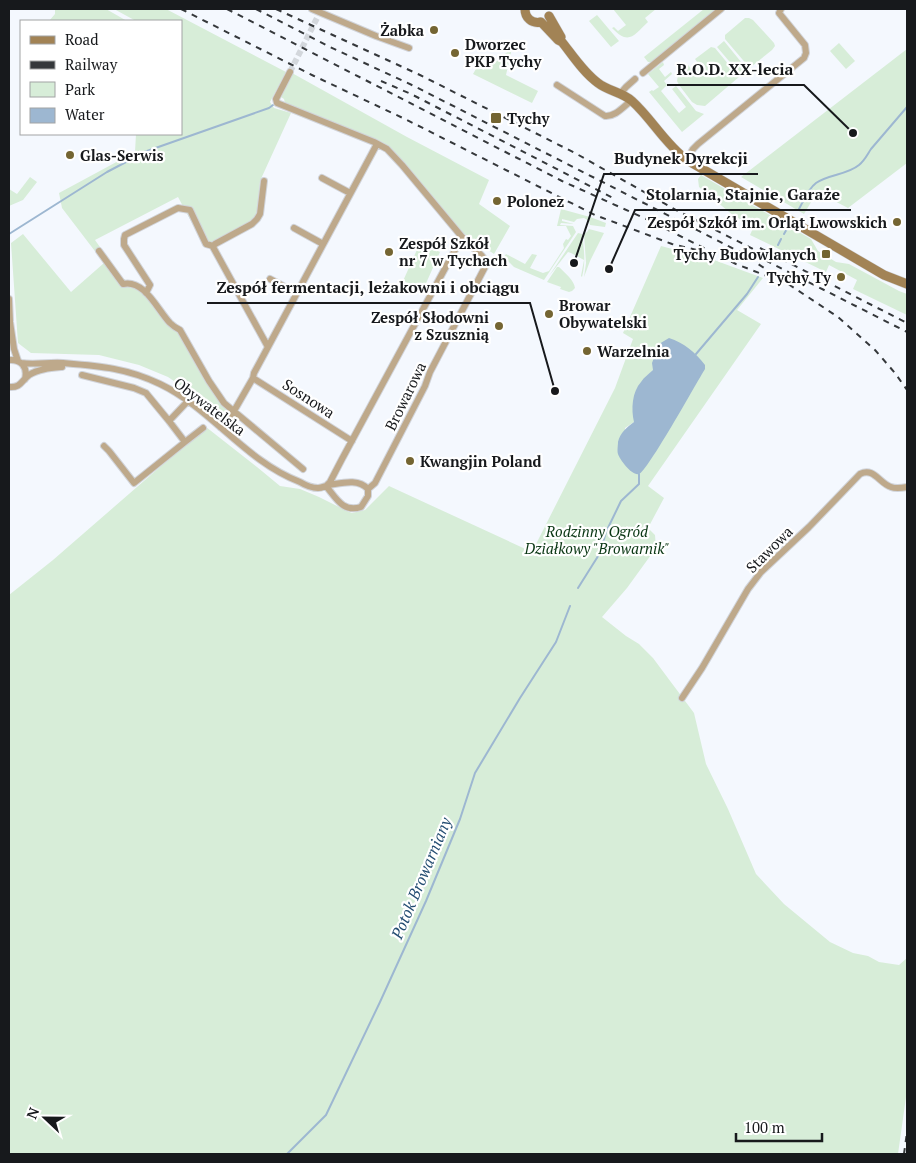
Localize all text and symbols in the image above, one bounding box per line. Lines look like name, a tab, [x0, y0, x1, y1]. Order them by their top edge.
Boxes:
legend	[20, 20, 182, 135]
place label: Żabka	[380, 20, 425, 40]
marker: Żabka	[428, 24, 440, 36]
text: Road	[65, 29, 98, 49]
place label: Dworzec PKP Tychy	[465, 34, 542, 71]
marker: Dworzec PKP Tychy	[449, 47, 461, 59]
text: Railway	[65, 54, 118, 74]
callout: R.O.D. XX-lecia	[667, 54, 804, 85]
text: R.O.D. XX-lecia	[677, 58, 794, 80]
text: Park	[65, 79, 95, 99]
text: Water	[65, 104, 105, 124]
place label: Tychy	[507, 108, 551, 128]
marker: Tychy	[489, 111, 503, 125]
callout: Budynek Dyrekcji	[604, 143, 758, 174]
place label: Glas-Serwis	[80, 145, 164, 165]
text: Budynek Dyrekcji	[614, 147, 748, 169]
marker: Glas-Serwis	[64, 149, 76, 161]
callout: Stolarnia, Stajnie, Garaże	[635, 179, 851, 210]
text: Stolarnia, Stajnie, Garaże	[646, 183, 840, 205]
place label: Polonez	[507, 191, 565, 211]
marker: Polonez	[491, 195, 503, 207]
place label: Zespół Szkół im. Orląt Lwowskich	[647, 212, 887, 232]
marker: Zespół Szkół im. Orląt Lwowskich	[891, 216, 903, 228]
place label: Zespół Szkół nr 7 w Tychach	[399, 233, 508, 270]
place label: Tychy Budowlanych	[673, 244, 816, 264]
marker: Zespół Szkół nr 7 w Tychach	[383, 246, 395, 258]
marker: Tychy Budowlanych	[820, 248, 832, 260]
place label: Tychy Ty	[767, 267, 832, 287]
marker: Tychy Ty	[835, 271, 847, 283]
callout: Zespół fermentacji, leżakowni i obciągu	[207, 272, 530, 303]
text: Zespół fermentacji, leżakowni i obciągu	[216, 276, 520, 298]
place label: Browar Obywatelski	[559, 295, 647, 332]
place label: Zespół Słodowni z Szusznią	[371, 307, 490, 344]
marker: Browar Obywatelski	[543, 308, 555, 320]
marker: Zespół Słodowni z Szusznią	[493, 320, 505, 332]
place label: Warzelnia	[597, 341, 670, 361]
marker: Warzelnia	[581, 345, 593, 357]
street label: Browarowa	[380, 358, 430, 434]
street label: Obywatelska	[170, 372, 250, 440]
street label: Sosnowa	[279, 374, 339, 423]
place label: Kwangjin Poland	[420, 451, 542, 471]
marker: Kwangjin Poland	[404, 455, 416, 467]
park label: Rodzinny Ogród Działkowy "Browarnik"	[524, 521, 669, 558]
street label: Stawowa	[741, 521, 797, 577]
water label: Potok Browarniany	[385, 813, 457, 943]
north arrow	[20, 1093, 70, 1143]
text: N	[22, 1104, 43, 1121]
scale bar	[736, 1110, 822, 1142]
text: 100 m	[744, 1117, 785, 1137]

